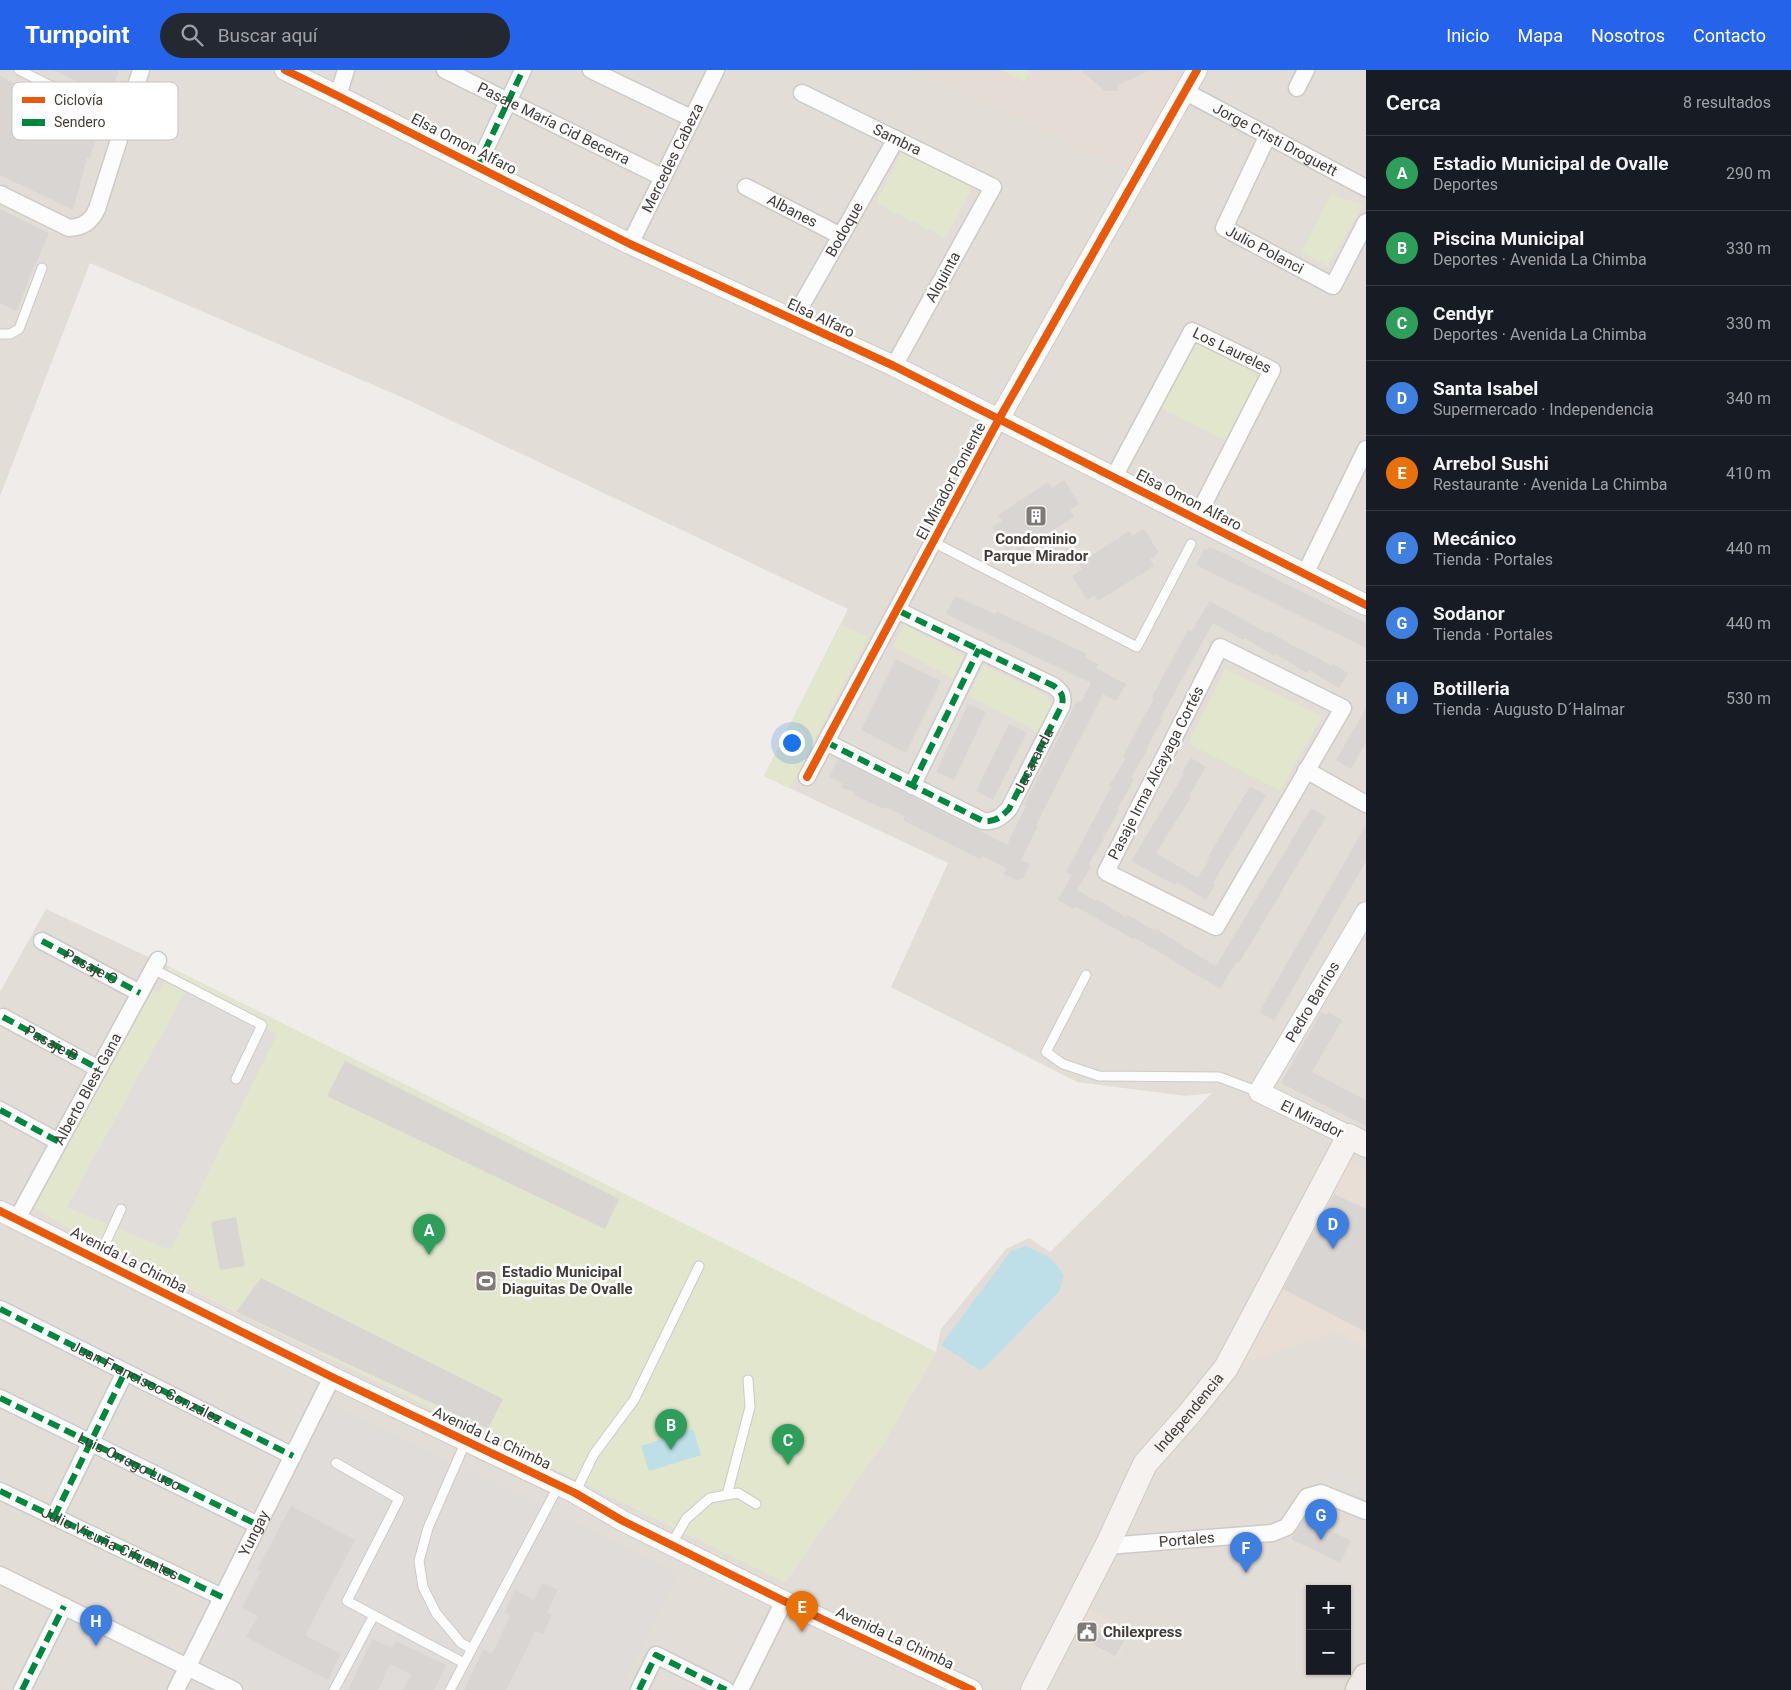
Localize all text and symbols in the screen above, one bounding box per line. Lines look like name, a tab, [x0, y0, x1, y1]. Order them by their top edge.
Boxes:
search box	[160, 13, 510, 58]
text: Turnpoint	[25, 21, 130, 49]
icon: search	[178, 21, 206, 49]
text: Buscar aquí	[218, 24, 318, 47]
text: Inicio	[1446, 25, 1490, 46]
text: Mapa	[1518, 25, 1563, 46]
text: Nosotros	[1591, 25, 1665, 46]
text: Contacto	[1693, 25, 1766, 46]
street label: Pasaje María Cid Becerra	[474, 78, 633, 169]
legend	[12, 82, 178, 140]
text: Cerca	[1386, 91, 1441, 115]
text: Ciclovía	[54, 92, 103, 108]
text: 8 resultados	[1683, 93, 1771, 112]
street label: Jorge Cristi Droguett	[1210, 99, 1340, 180]
street label: Mercedes Cabeza	[638, 100, 707, 216]
street label: Elsa Omon Alfaro	[408, 110, 520, 178]
text: Sendero	[54, 114, 105, 130]
street label: Sambra	[870, 120, 924, 159]
text: Estadio Municipal de Ovalle	[1433, 152, 1668, 175]
text: A	[1397, 164, 1407, 183]
text: 290 m	[1726, 164, 1771, 183]
text: Deportes	[1433, 175, 1498, 194]
street label: Albanes	[764, 190, 820, 231]
street label: Bodoque	[822, 199, 867, 260]
street label: Julio Polanci	[1223, 222, 1307, 278]
text: Piscina Municipal	[1433, 227, 1584, 250]
text: B	[1397, 239, 1407, 258]
text: 330 m	[1726, 239, 1771, 258]
street label: Alquinta	[922, 248, 964, 306]
text: Deportes · Avenida La Chimba	[1433, 250, 1647, 269]
street label: Elsa Alfaro	[785, 295, 857, 341]
text: Cendyr	[1433, 302, 1494, 325]
text: C	[1397, 314, 1407, 333]
text: 330 m	[1726, 314, 1771, 333]
street label: Los Laureles	[1190, 324, 1274, 377]
text: Deportes · Avenida La Chimba	[1433, 325, 1647, 344]
text: Santa Isabel	[1433, 377, 1538, 400]
text: D	[1397, 389, 1407, 408]
text: 340 m	[1726, 389, 1771, 408]
text: Supermercado · Independencia	[1433, 400, 1654, 419]
street label: El Mirador Poniente	[912, 419, 990, 543]
text: Arrebol Sushi	[1433, 452, 1549, 475]
text: E	[1398, 464, 1407, 483]
text: 410 m	[1726, 464, 1771, 483]
street label: Elsa Omon Alfaro	[1133, 466, 1245, 534]
text: Restaurante · Avenida La Chimba	[1433, 475, 1668, 494]
building icon: Condominio Parque Mirador	[1024, 504, 1048, 528]
text: Mecánico	[1433, 527, 1516, 550]
place label: Condominio Parque Mirador	[984, 530, 1089, 565]
text: F	[1398, 539, 1406, 558]
text: 440 m	[1726, 539, 1771, 558]
text: Tienda · Portales	[1433, 550, 1553, 569]
text: Sodanor	[1433, 602, 1505, 625]
text: G	[1397, 614, 1407, 633]
text: 440 m	[1726, 614, 1771, 633]
text: Tienda · Portales	[1433, 625, 1553, 644]
text: Botilleria	[1433, 677, 1510, 700]
street label: Pasaje Irma Alcayaga Cortés	[1104, 683, 1208, 863]
text: H	[1396, 689, 1408, 708]
text: 530 m	[1726, 689, 1771, 708]
text: Tienda · Augusto D´Halmar	[1433, 700, 1625, 719]
street label: Jacaranda	[1010, 725, 1058, 796]
your location	[779, 730, 805, 756]
street label: Pasaje C	[61, 945, 121, 989]
street label: Pedro Barrios	[1282, 958, 1343, 1045]
street label: Pasaje B	[22, 1021, 81, 1065]
street label: Alberto Blest Gana	[50, 1030, 125, 1148]
street label: El Mirador	[1278, 1096, 1346, 1142]
pin: D	[1317, 1208, 1349, 1249]
pin: A	[413, 1214, 445, 1255]
street label: Avenida La Chimba	[68, 1223, 190, 1297]
place label: Estadio Municipal Diaguitas De Ovalle	[502, 1263, 633, 1298]
sports icon: Estadio Municipal Diaguitas De Ovalle	[474, 1269, 498, 1293]
street label: Juan Francisco González	[68, 1337, 225, 1428]
street label: Independencia	[1151, 1369, 1227, 1456]
street label: Avenida La Chimba	[430, 1403, 554, 1473]
pin: B	[655, 1409, 687, 1450]
pin: C	[772, 1424, 804, 1465]
street label: Luis Orrego Luco	[75, 1429, 184, 1495]
pin: G	[1305, 1499, 1337, 1540]
street label: Julio Vicuña Cifuentes	[39, 1503, 181, 1584]
street label: Yungay	[235, 1507, 273, 1559]
street label: Portales	[1158, 1529, 1215, 1551]
pin: F	[1230, 1532, 1262, 1573]
map controls	[1306, 1585, 1351, 1675]
button: +	[1306, 1585, 1351, 1630]
pin: E	[786, 1591, 818, 1632]
street label: Avenida La Chimba	[833, 1603, 957, 1673]
pin: H	[80, 1605, 112, 1646]
public building icon: Chilexpress	[1075, 1620, 1099, 1644]
place label: Chilexpress	[1103, 1623, 1182, 1641]
button: −	[1306, 1630, 1351, 1675]

